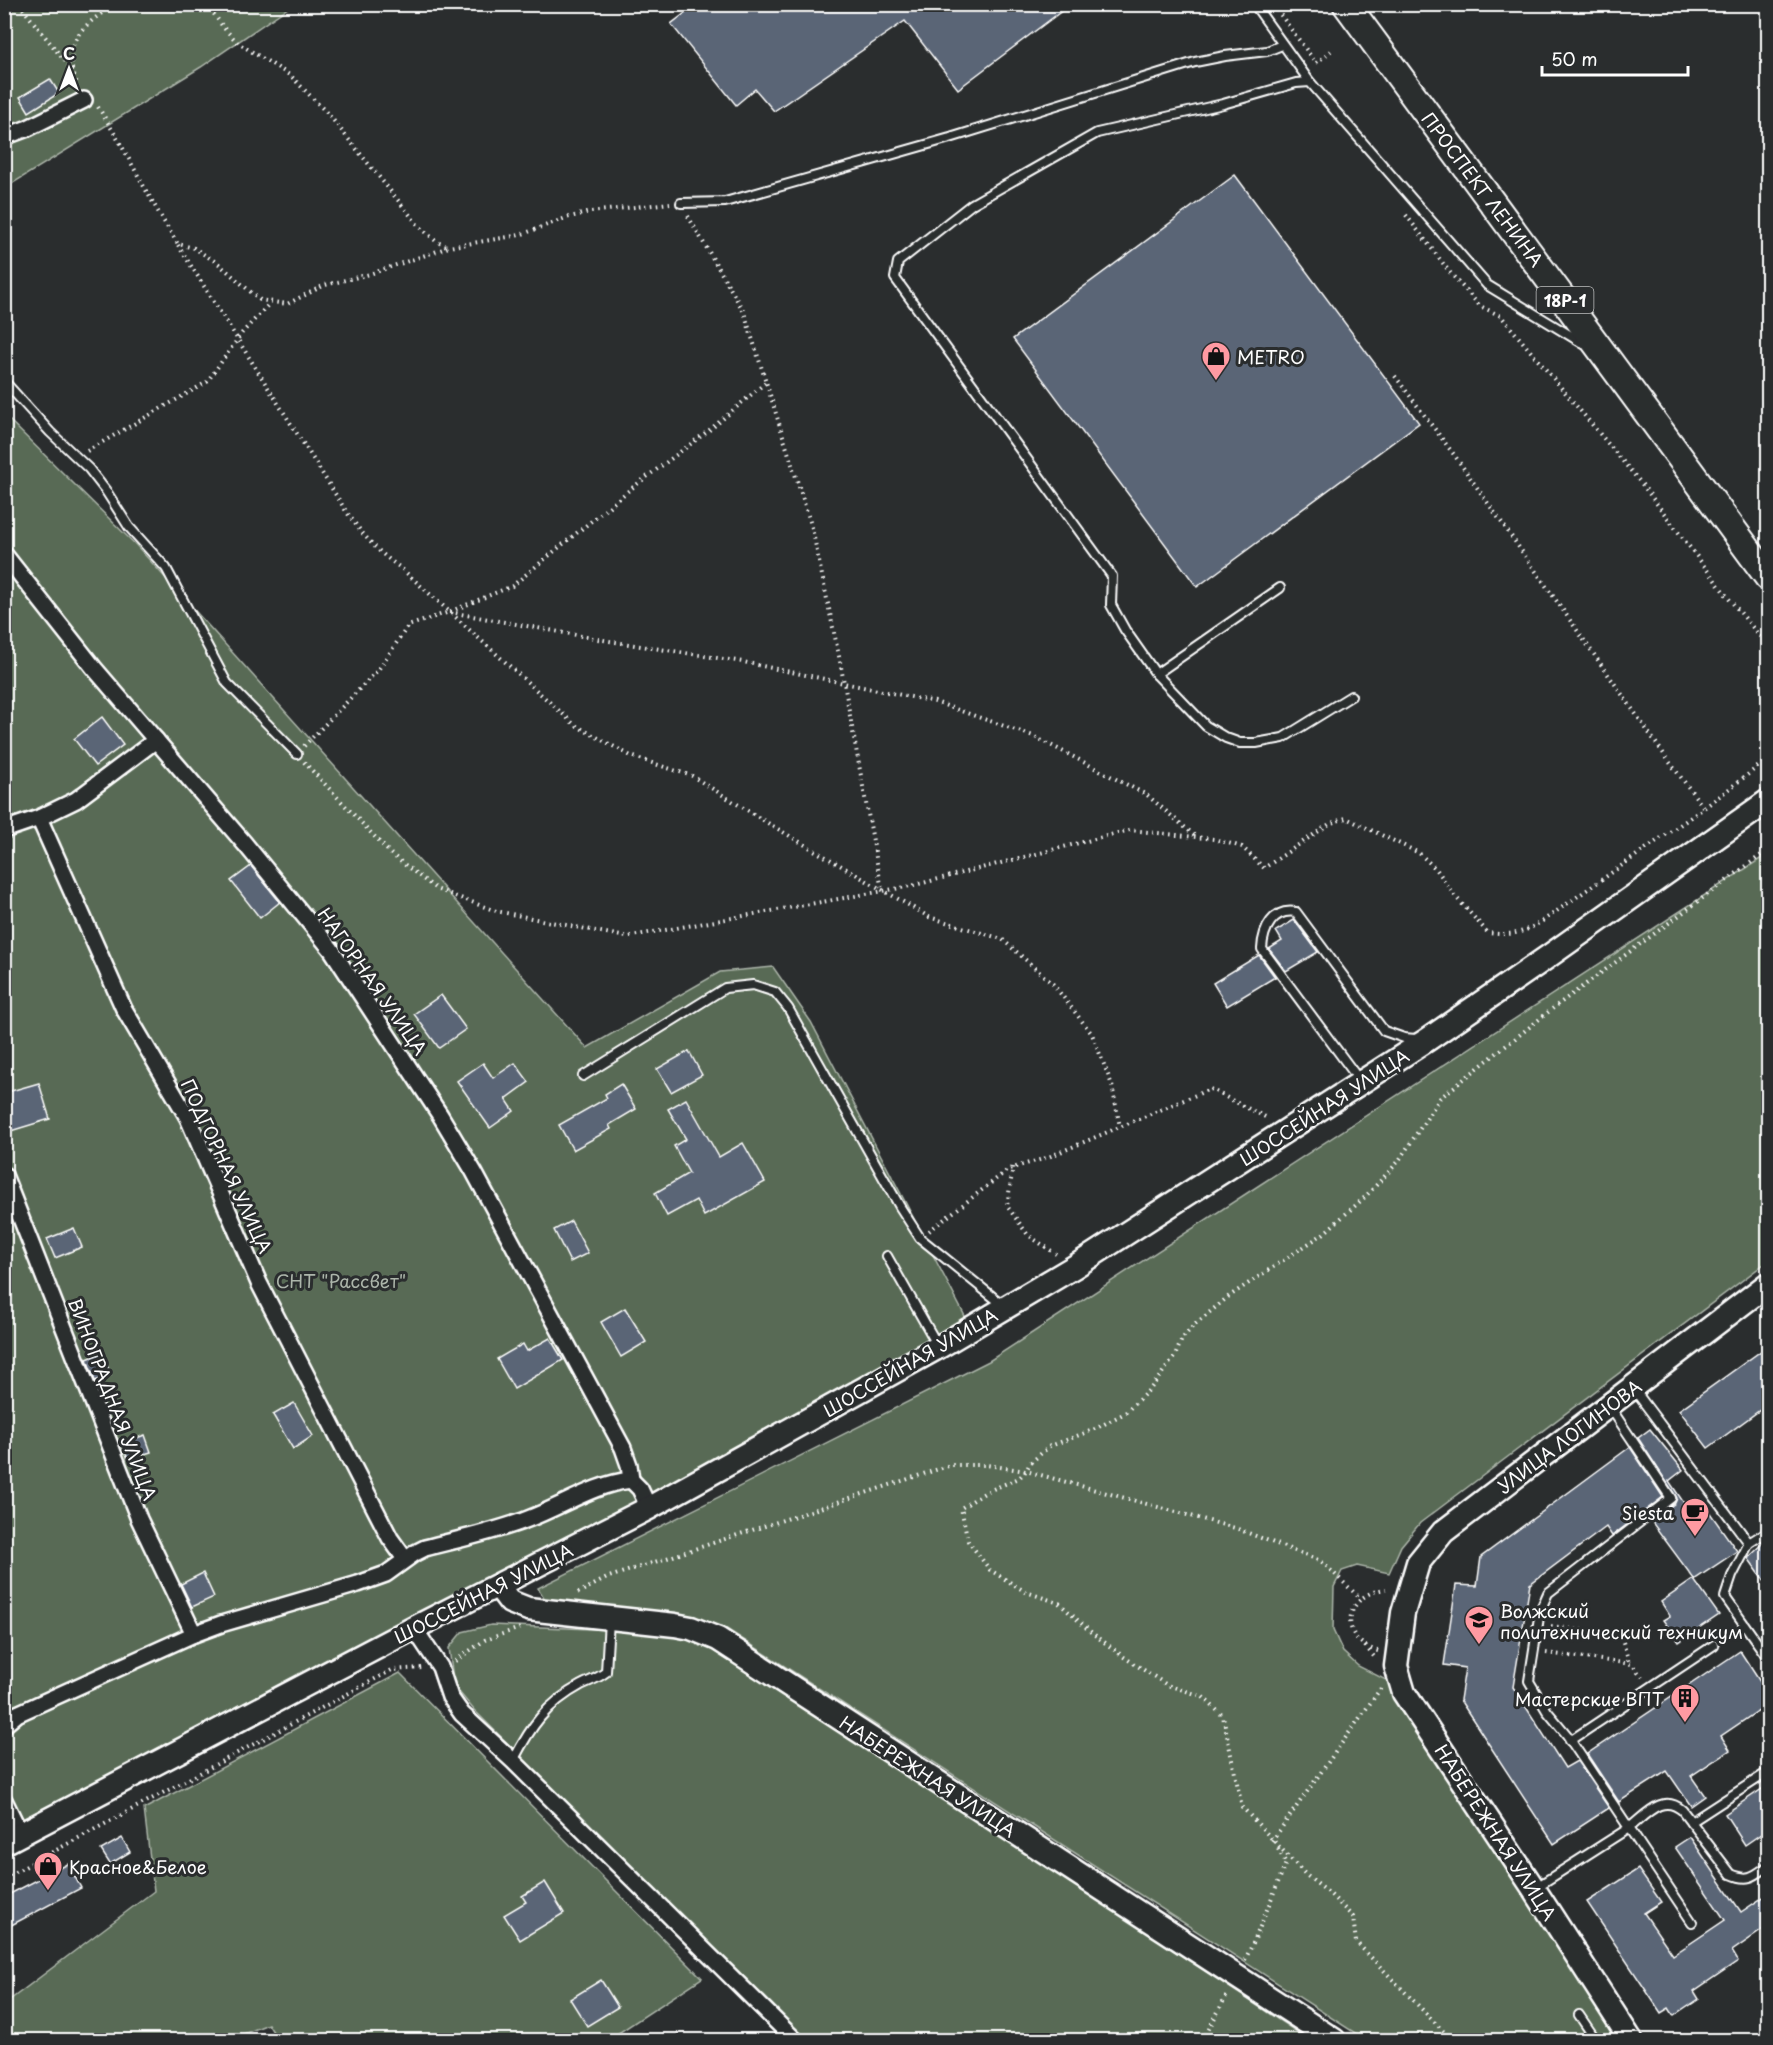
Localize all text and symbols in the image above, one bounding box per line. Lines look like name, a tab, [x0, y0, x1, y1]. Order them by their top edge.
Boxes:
north arrow	[39, 39, 99, 99]
scale bar	[1542, 39, 1688, 77]
text: С	[63, 41, 75, 65]
text: 50 m	[1551, 45, 1598, 72]
street label: ПРОСПЕКТ ЛЕНИНА	[1416, 106, 1550, 272]
road number: 18Р-1	[1536, 287, 1594, 313]
shop icon: METRO	[1200, 340, 1232, 382]
place label: METRO	[1237, 343, 1305, 370]
street label: НАГОРНАЯ УЛИЦА	[312, 902, 434, 1060]
street label: ШОССЕЙНАЯ УЛИЦА	[1234, 1042, 1414, 1172]
street label: ПОДГОРНАЯ УЛИЦА	[175, 1074, 279, 1258]
park label: СНТ "Рассвет"	[276, 1267, 406, 1294]
street label: ВИНОГРАДНАЯ УЛИЦА	[62, 1294, 164, 1504]
street label: ШОССЕЙНАЯ УЛИЦА	[818, 1301, 1002, 1423]
street label: УЛИЦА ЛОГИНОВА	[1491, 1373, 1647, 1499]
cafe icon: Siesta	[1679, 1496, 1711, 1538]
place label: Siesta	[1622, 1499, 1675, 1526]
street label: ШОССЕЙНАЯ УЛИЦА	[389, 1536, 577, 1650]
place label: Волжский политехнический техникум	[1500, 1597, 1743, 1645]
school or university icon: Волжский политехнический техникум	[1463, 1604, 1495, 1646]
building icon: Мастерские ВПТ	[1669, 1682, 1701, 1724]
place label: Мастерские ВПТ	[1515, 1685, 1665, 1712]
street label: НАБЕРЕЖНАЯ УЛИЦА	[834, 1709, 1022, 1843]
street label: НАБЕРЕЖНАЯ УЛИЦА	[1429, 1738, 1563, 1926]
shop icon: Красное&Белое	[32, 1850, 64, 1892]
place label: Красное&Белое	[69, 1853, 207, 1880]

